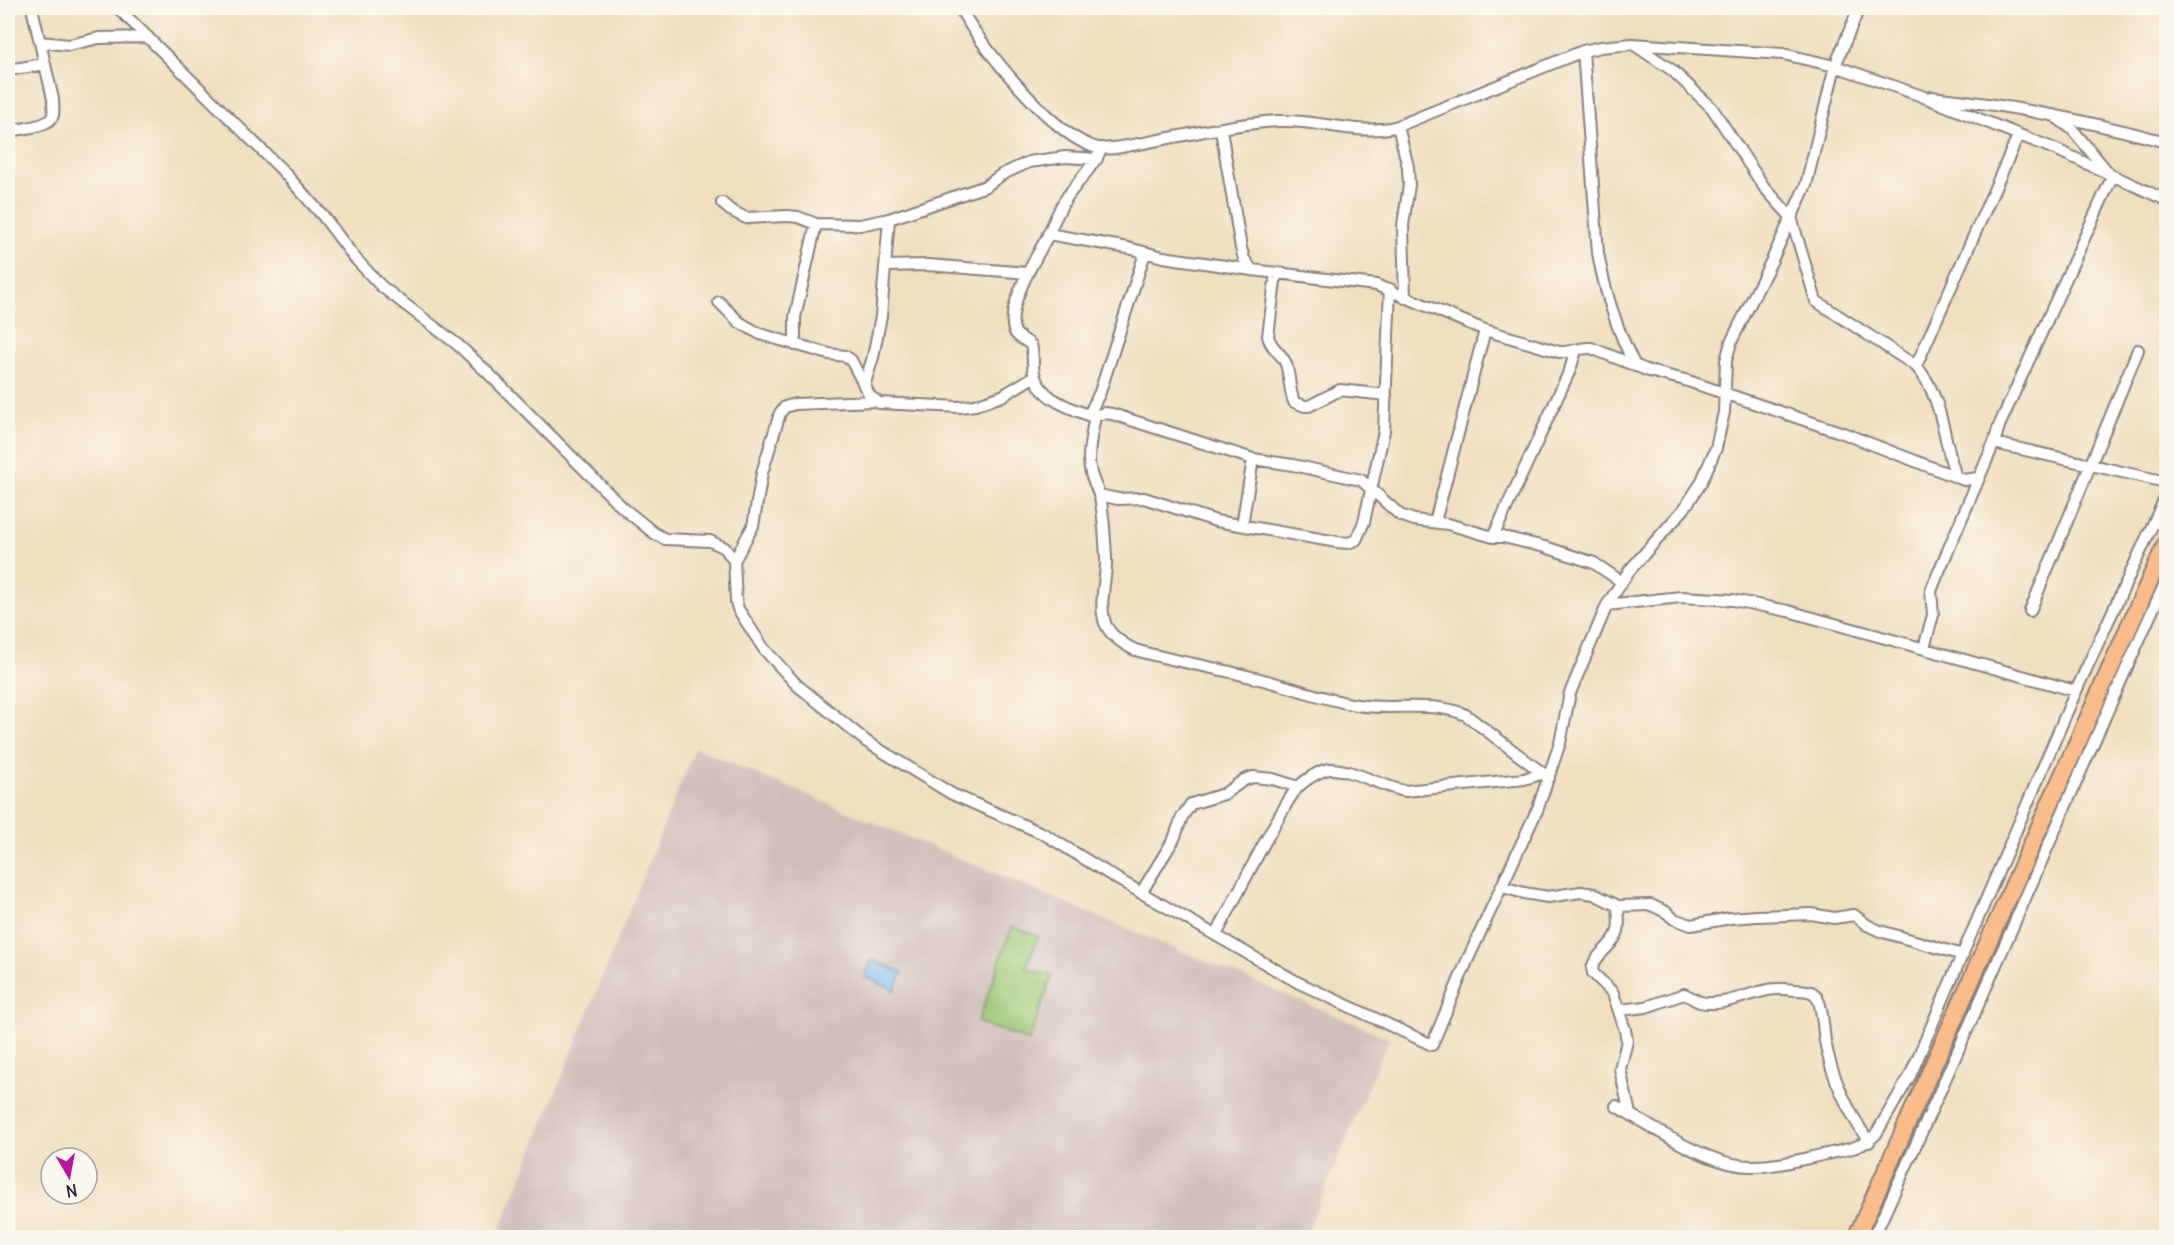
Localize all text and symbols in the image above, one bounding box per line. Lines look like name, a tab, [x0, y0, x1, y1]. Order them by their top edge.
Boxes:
north arrow	[39, 1146, 99, 1206]
text: N	[64, 1180, 79, 1202]

